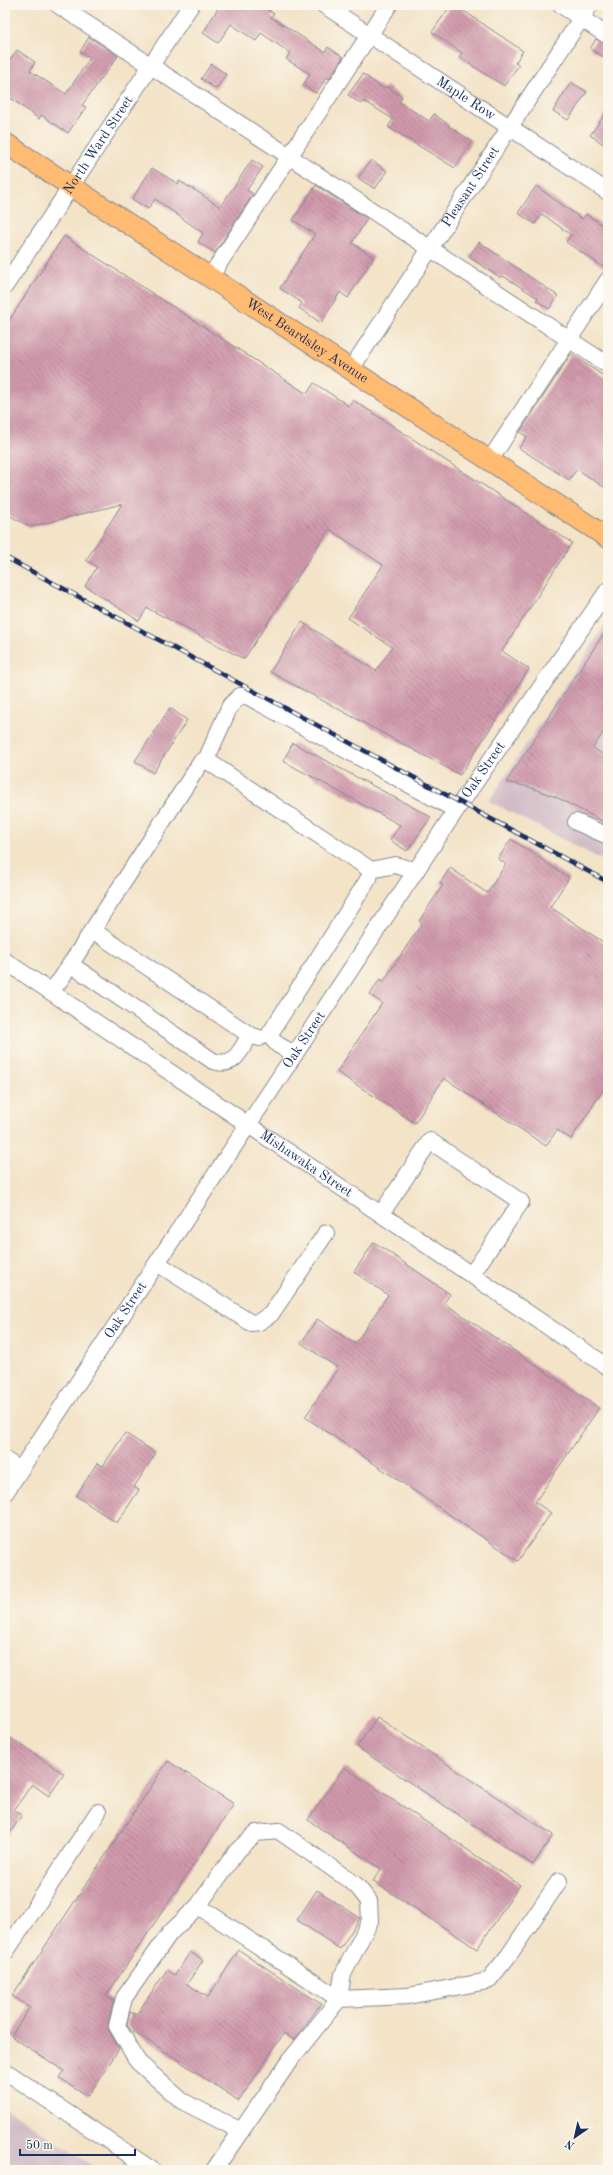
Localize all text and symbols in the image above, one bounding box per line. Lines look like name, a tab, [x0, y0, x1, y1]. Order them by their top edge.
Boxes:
street label: Maple Row	[434, 74, 498, 123]
street label: North Ward Street	[61, 93, 136, 197]
street label: Pleasant Street	[439, 144, 502, 230]
street label: West Beardsley Avenue	[243, 296, 371, 386]
street label: Oak Street	[459, 739, 508, 801]
street label: Oak Street	[280, 1009, 328, 1071]
street label: Mishawaka Street	[257, 1128, 355, 1200]
street label: Oak Street	[102, 1279, 150, 1341]
north arrow	[555, 2117, 595, 2157]
scale bar	[20, 2131, 135, 2157]
text: N	[563, 2137, 577, 2151]
text: 50 m	[26, 2139, 53, 2152]

